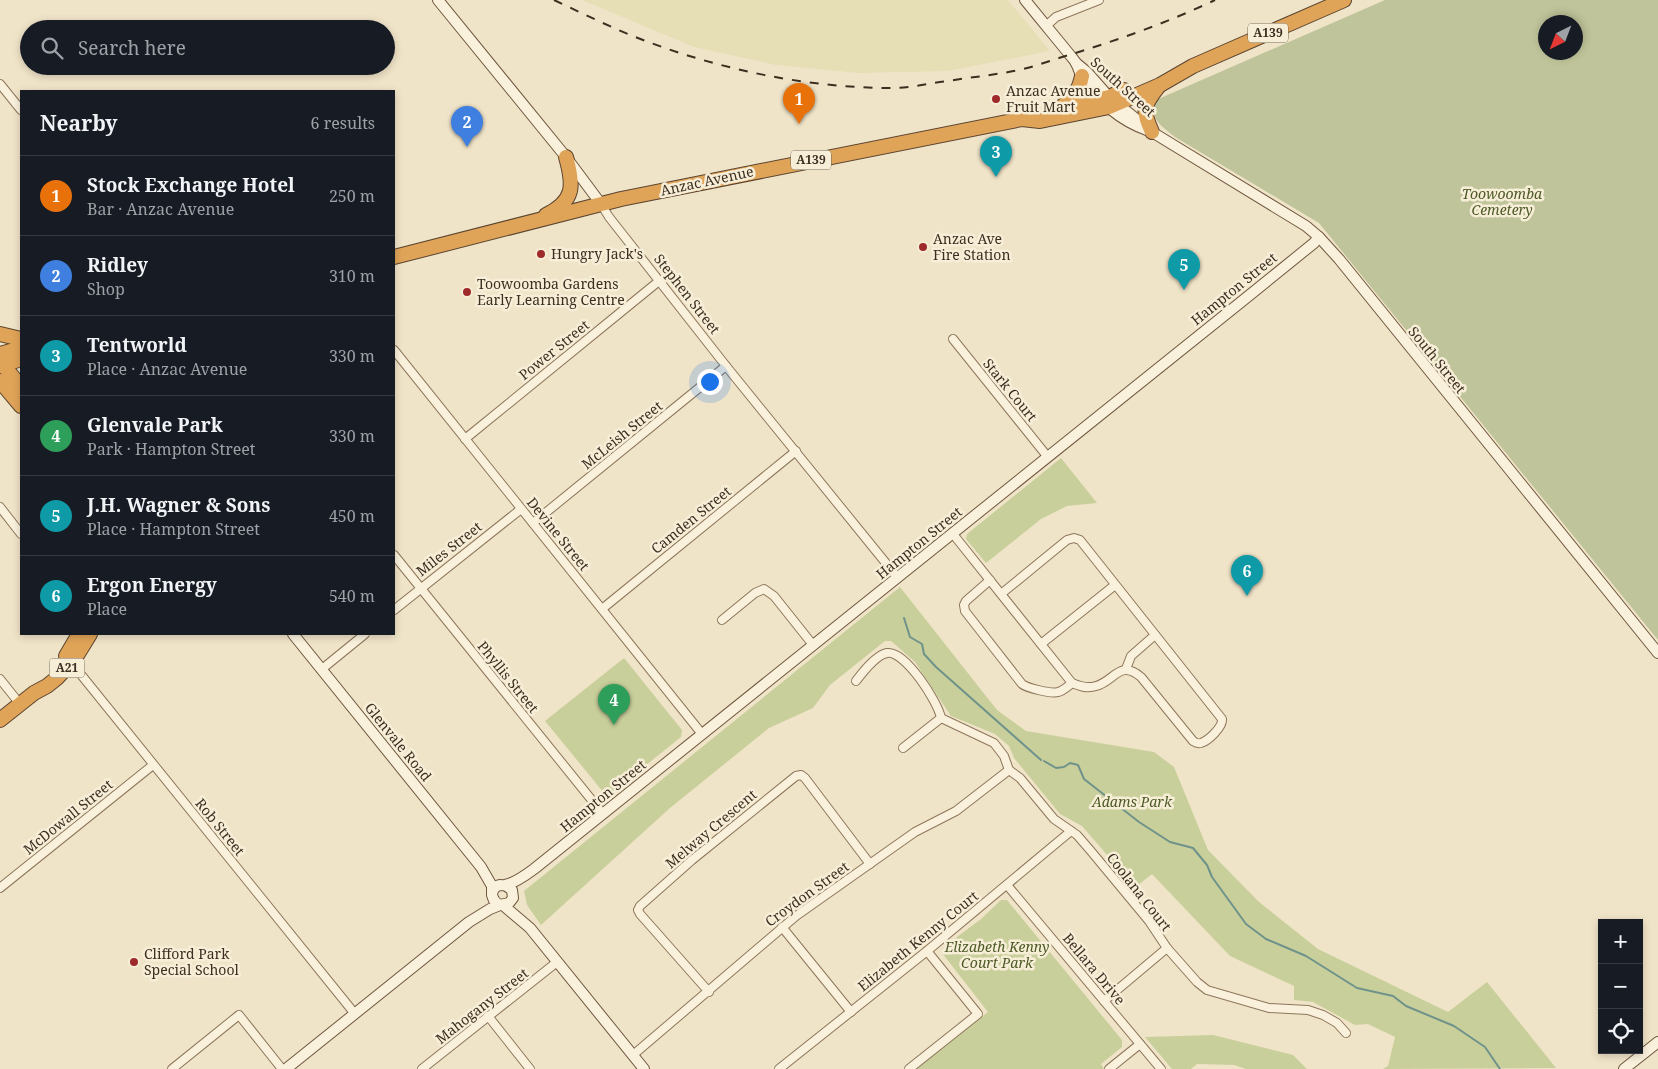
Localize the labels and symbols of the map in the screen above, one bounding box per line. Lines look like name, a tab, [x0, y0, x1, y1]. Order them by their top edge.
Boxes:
north arrow	[1538, 15, 1583, 60]
road number: A139	[1248, 23, 1288, 42]
street label: South Street	[1087, 52, 1160, 121]
place label: Anzac Avenue Fruit Mart	[1006, 81, 1101, 116]
pin: 1	[783, 83, 815, 124]
marker: Anzac Avenue Fruit Mart	[990, 93, 1002, 105]
pin: 2	[451, 106, 483, 147]
pin: 3	[980, 136, 1012, 177]
road number: A139	[791, 150, 831, 170]
street label: Anzac Avenue	[659, 161, 755, 200]
park label: Toowoomba Cemetery	[1462, 184, 1543, 219]
place label: Anzac Ave Fire Station	[933, 229, 1010, 264]
marker: Anzac Ave Fire Station	[917, 241, 929, 253]
place label: Hungry Jack's	[551, 244, 643, 263]
marker: Hungry Jack's	[535, 248, 547, 260]
street label: Hampton Street	[1187, 248, 1281, 329]
pin: 5	[1168, 249, 1200, 290]
street label: Stephen Street	[650, 250, 725, 338]
place label: Toowoomba Gardens Early Learning Centre	[477, 274, 625, 309]
marker: Toowoomba Gardens Early Learning Centre	[461, 286, 473, 298]
street label: Power Street	[515, 315, 593, 384]
street label: South Street	[1404, 322, 1470, 397]
street label: Stark Court	[979, 354, 1042, 425]
your location	[697, 369, 723, 395]
street label: McLeish Street	[577, 396, 666, 473]
street label: Camden Street	[647, 482, 735, 558]
street label: Devine Street	[523, 493, 594, 574]
street label: Hampton Street	[872, 502, 966, 583]
street label: Miles Street	[412, 517, 485, 580]
pin: 6	[1231, 555, 1263, 596]
street label: Phyllis Street	[474, 637, 543, 717]
road number: A21	[50, 658, 84, 678]
pin: 4	[598, 684, 630, 725]
street label: Glenvale Road	[361, 698, 436, 785]
street label: Hampton Street	[556, 755, 650, 836]
street label: McDowall Street	[19, 775, 116, 858]
street label: Melway Crescent	[661, 785, 760, 872]
park label: Adams Park	[1091, 792, 1173, 811]
street label: Rob Street	[191, 794, 249, 859]
street label: Coolana Court	[1103, 849, 1176, 935]
street label: Croydon Street	[761, 857, 853, 930]
street label: Elizabeth Kenny Court	[854, 886, 982, 995]
street label: Bellara Drive	[1059, 929, 1130, 1008]
park label: Elizabeth Kenny Court Park	[944, 937, 1049, 972]
place label: Clifford Park Special School	[144, 944, 239, 979]
marker: Clifford Park Special School	[128, 956, 140, 968]
street label: Mahogany Street	[431, 963, 532, 1048]

